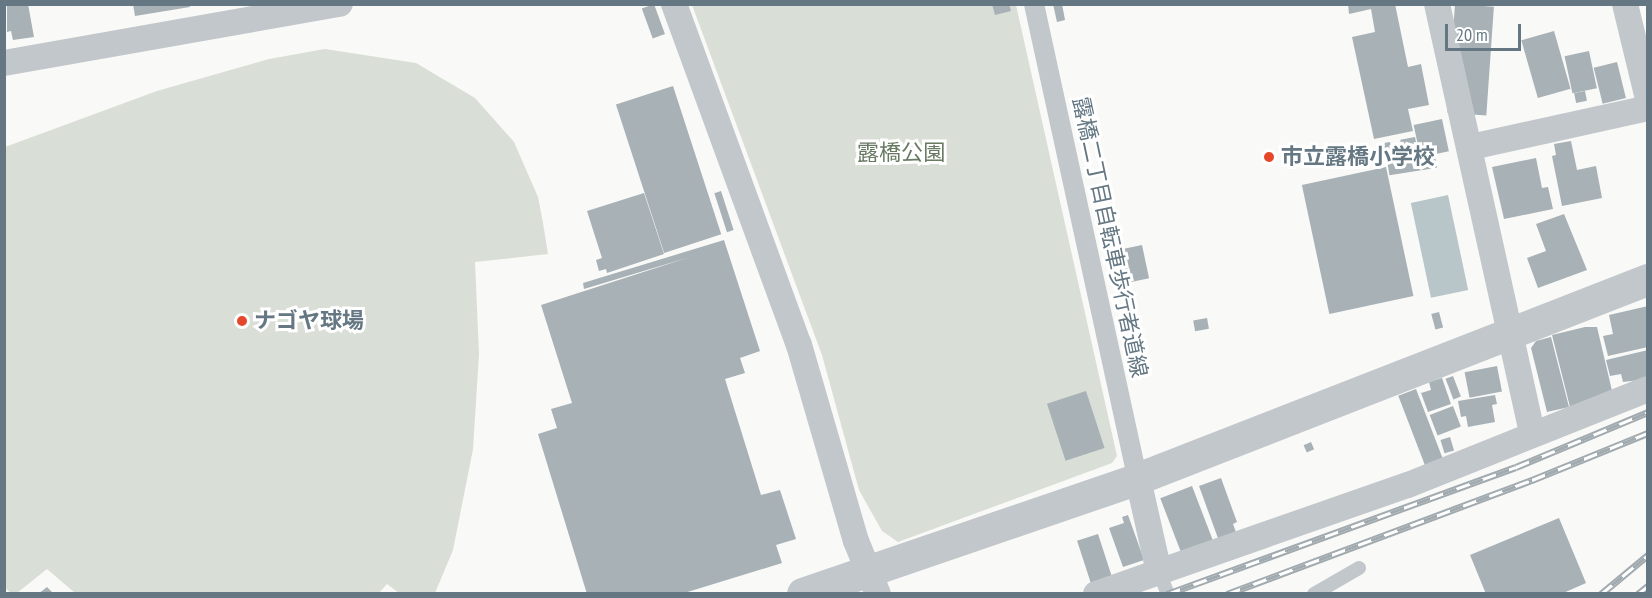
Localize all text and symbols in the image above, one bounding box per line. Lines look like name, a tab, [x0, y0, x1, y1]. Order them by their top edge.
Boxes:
scale bar	[1448, 12, 1524, 50]
text: 20 m	[1456, 23, 1488, 46]
street label: 露橋二丁目自転車歩行者道線	[1067, 94, 1153, 380]
park label: 露橋公園	[857, 140, 945, 166]
place label: 市立露橋小学校	[1281, 144, 1435, 170]
marker: 市立露橋小学校	[1262, 150, 1276, 164]
place label: ナゴヤ球場	[254, 308, 364, 334]
marker: ナゴヤ球場	[235, 314, 249, 328]

